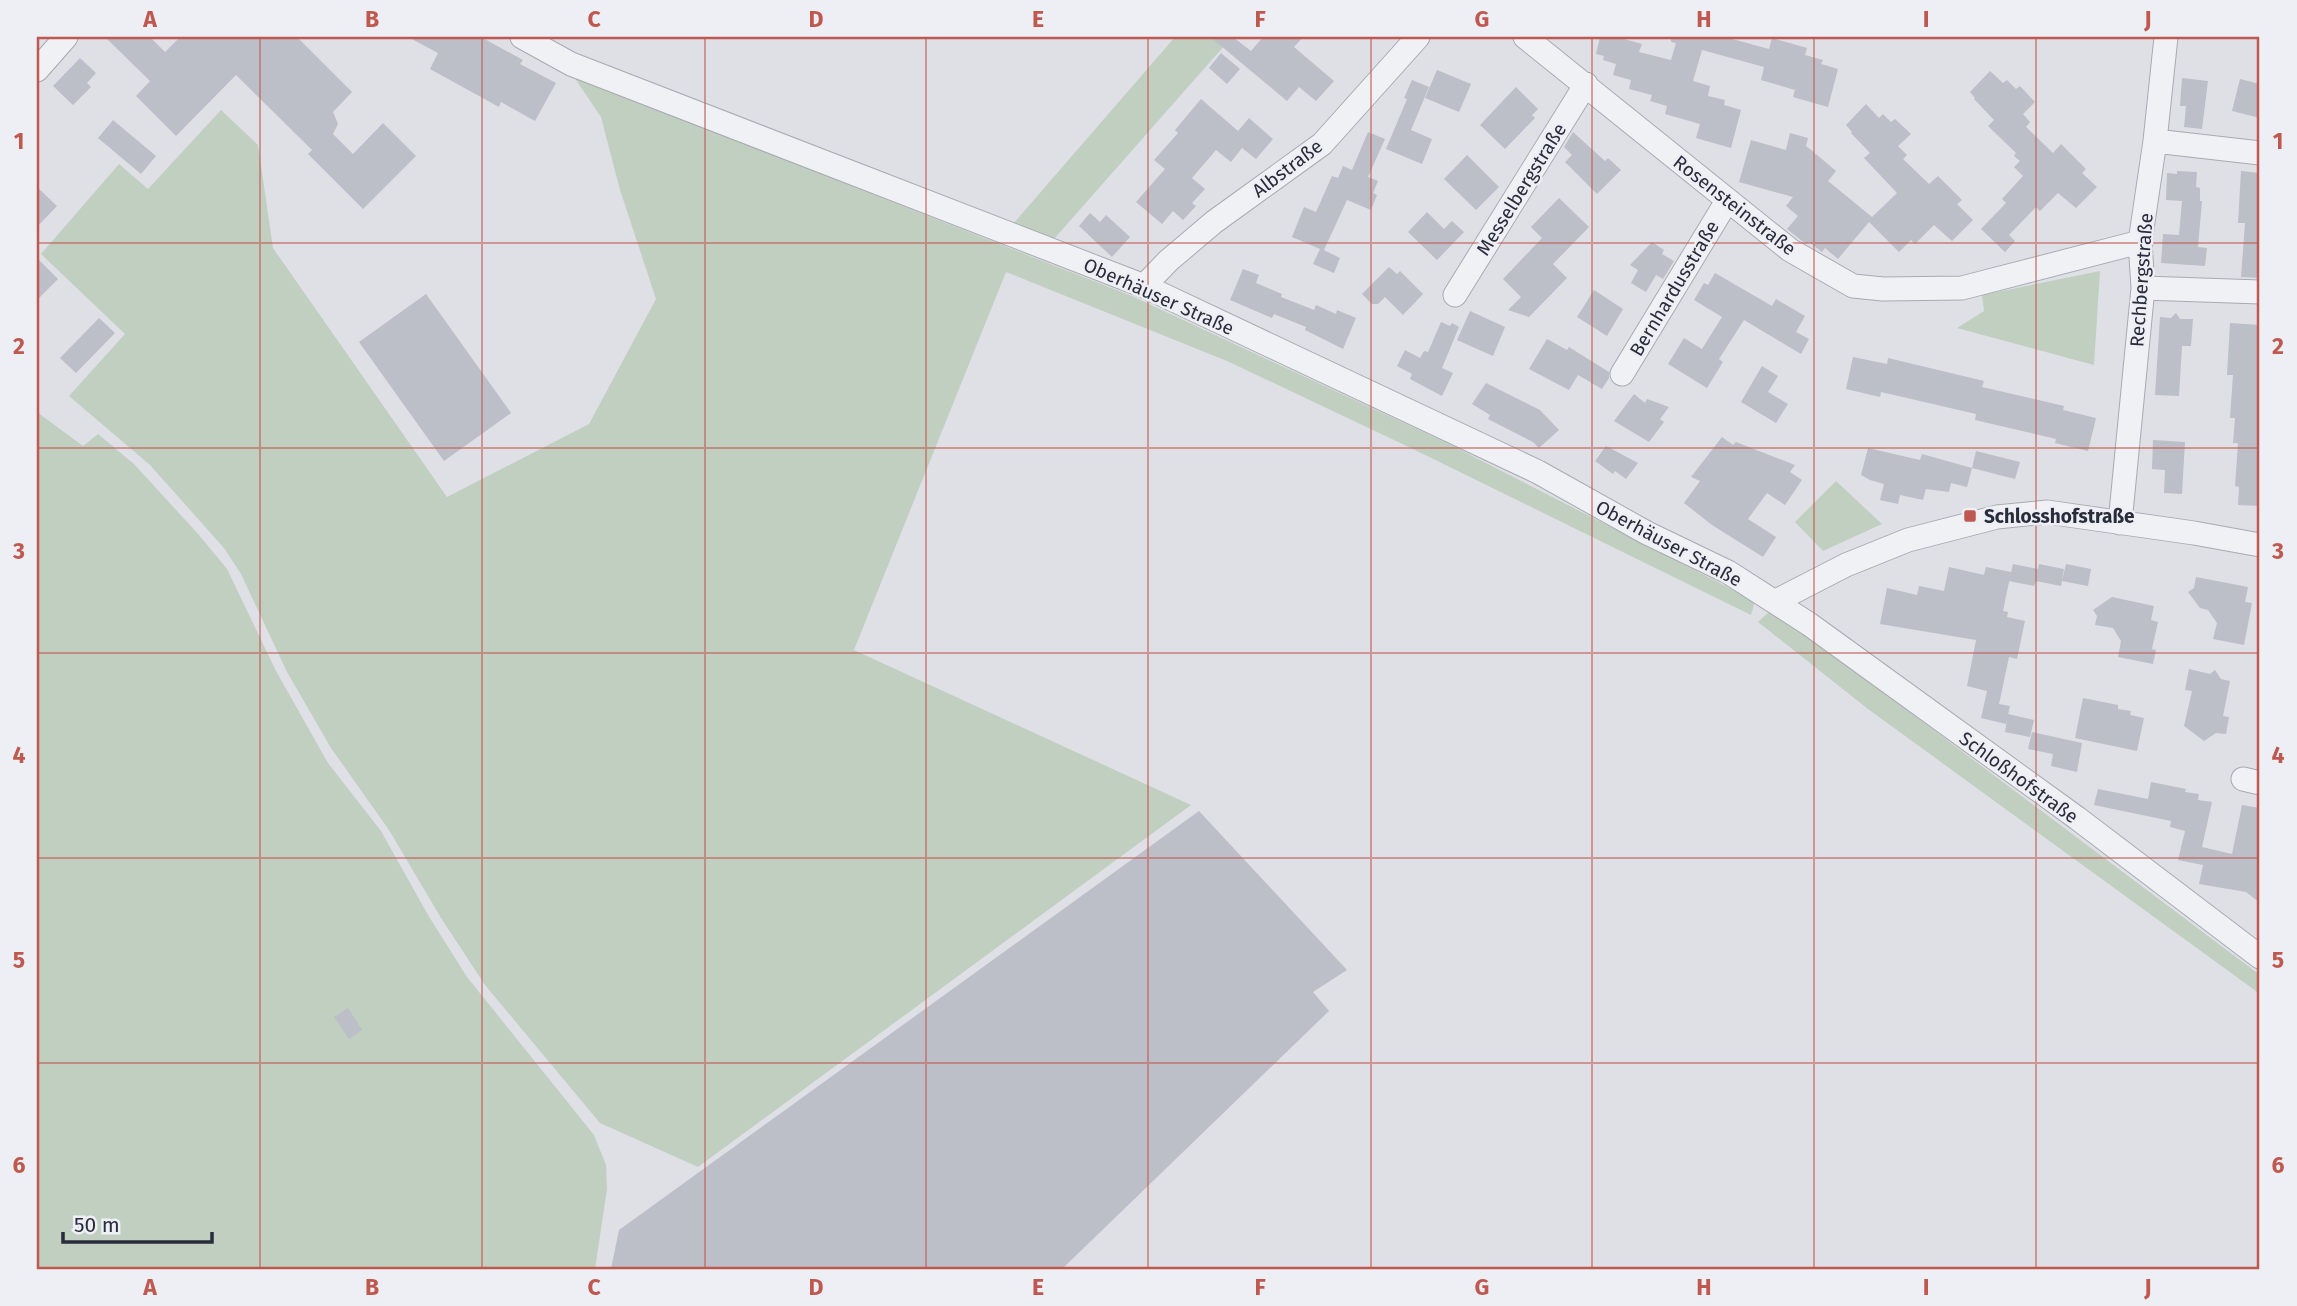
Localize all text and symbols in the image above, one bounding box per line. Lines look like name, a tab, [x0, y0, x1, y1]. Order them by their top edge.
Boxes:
text: A	[142, 5, 157, 33]
text: B	[365, 5, 379, 33]
text: C	[587, 5, 601, 33]
text: D	[809, 5, 824, 33]
text: E	[1032, 5, 1044, 33]
text: F	[1254, 5, 1266, 33]
text: G	[1475, 5, 1489, 33]
text: H	[1696, 5, 1712, 33]
text: I	[1923, 5, 1929, 33]
text: J	[2143, 5, 2152, 33]
street label: Messelbergstraße	[1472, 119, 1571, 260]
text: 1	[14, 127, 24, 155]
text: 1	[2273, 127, 2283, 155]
street label: Albstraße	[1248, 135, 1327, 202]
street label: Rosensteinstraße	[1669, 150, 1801, 260]
street label: Rechbergstraße	[2125, 212, 2158, 348]
street label: Bernhardusstraße	[1625, 216, 1724, 360]
street label: Oberhäuser Straße	[1080, 253, 1238, 340]
text: 2	[13, 332, 25, 360]
text: 2	[2272, 332, 2284, 360]
street label: Oberhäuser Straße	[1592, 495, 1746, 592]
place label: Schlosshofstraße	[1984, 505, 2134, 528]
marker: Schlosshofstraße	[1962, 508, 1978, 524]
text: 3	[12, 537, 25, 565]
text: 3	[2271, 537, 2284, 565]
street label: Schloßhofstraße	[1955, 727, 2083, 828]
text: 4	[13, 741, 26, 769]
text: 4	[2272, 741, 2285, 769]
text: 5	[13, 946, 25, 974]
text: 5	[2272, 946, 2284, 974]
text: 6	[13, 1151, 26, 1179]
text: 6	[2272, 1151, 2285, 1179]
scale bar	[63, 1201, 212, 1245]
text: 50 m	[74, 1212, 120, 1238]
text: A	[142, 1273, 157, 1301]
text: B	[365, 1273, 379, 1301]
text: C	[587, 1273, 601, 1301]
text: D	[809, 1273, 824, 1301]
text: E	[1032, 1273, 1044, 1301]
text: F	[1254, 1273, 1266, 1301]
text: G	[1475, 1273, 1489, 1301]
text: H	[1696, 1273, 1712, 1301]
text: I	[1923, 1273, 1929, 1301]
text: J	[2143, 1273, 2152, 1301]

